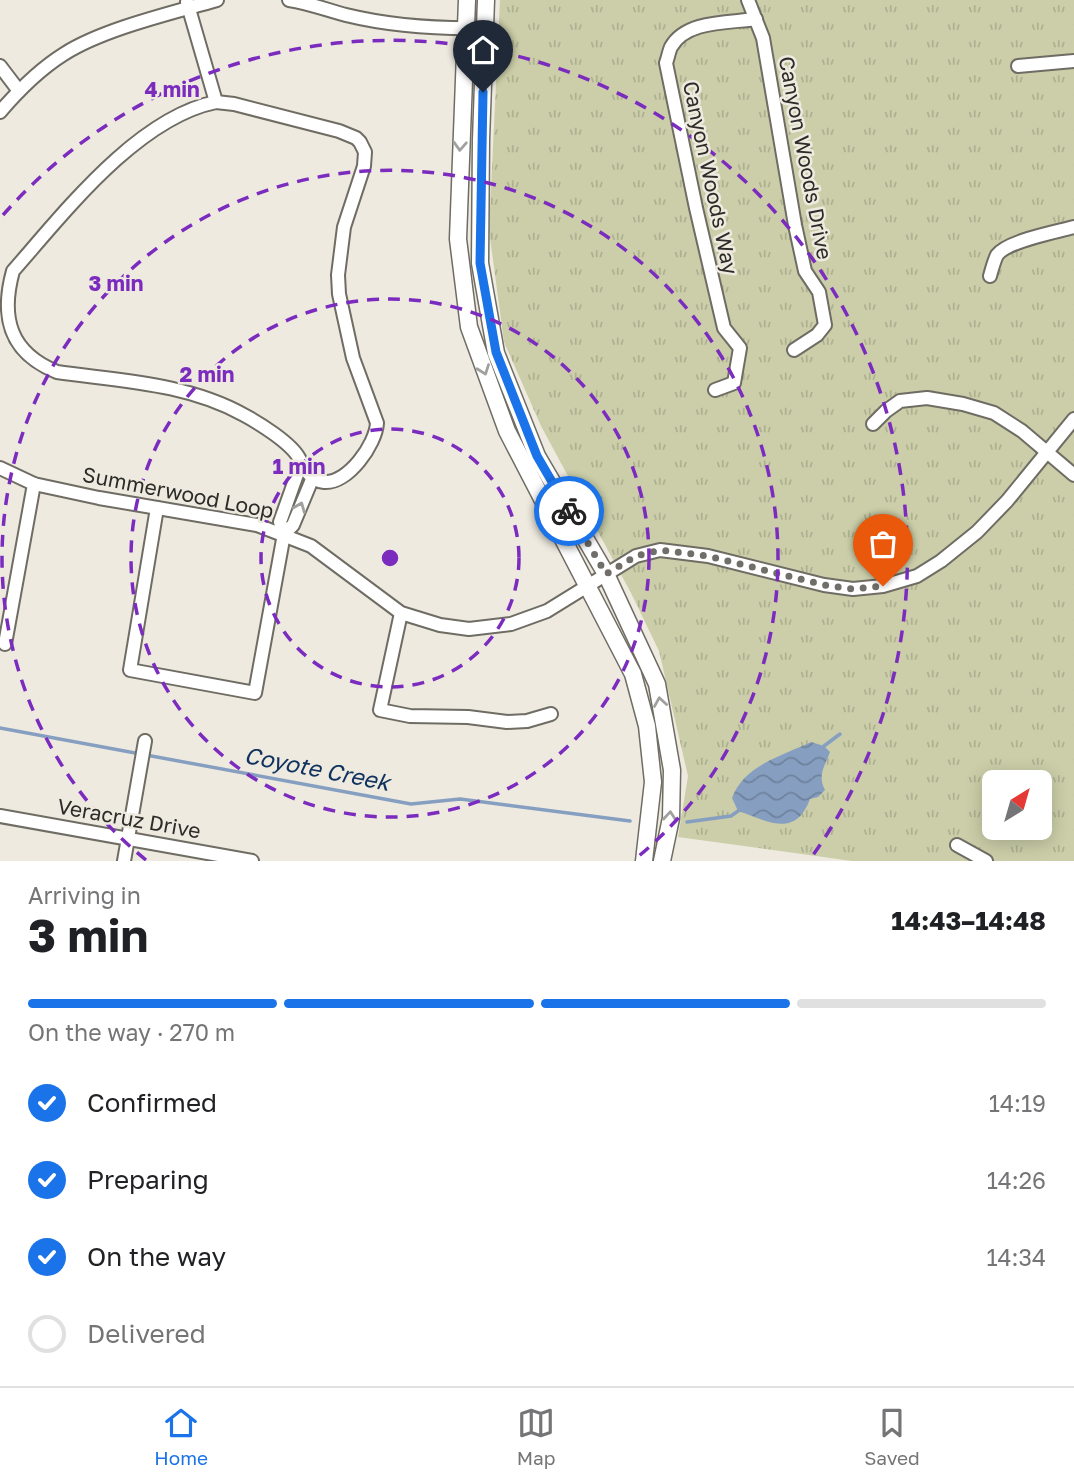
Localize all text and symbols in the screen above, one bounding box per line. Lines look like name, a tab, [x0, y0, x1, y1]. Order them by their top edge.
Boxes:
pin	[453, 20, 513, 92]
icon: home	[464, 31, 502, 69]
street label: Canyon Woods Drive	[774, 54, 838, 262]
text: 4 min	[144, 76, 200, 102]
street label: Canyon Woods Way	[678, 79, 744, 277]
one-way arrow	[453, 140, 468, 151]
text: 3 min	[89, 270, 143, 296]
text: 2 min	[180, 361, 234, 387]
one-way arrow	[476, 363, 490, 375]
text: 1 min	[273, 453, 325, 479]
street label: Summerwood Loop	[80, 461, 276, 523]
courier	[534, 476, 604, 546]
icon: bike	[550, 492, 588, 530]
one-way arrow	[292, 502, 306, 514]
pin	[853, 514, 913, 586]
icon: bag	[864, 525, 902, 563]
centre of rings	[378, 546, 402, 570]
one-way arrow	[653, 697, 668, 708]
water label: Coyote Creek	[242, 740, 394, 796]
north arrow	[982, 770, 1052, 840]
map controls	[982, 770, 1052, 840]
street label: Veracruz Drive	[55, 793, 203, 843]
one-way arrow	[662, 810, 677, 821]
text: Arriving in	[28, 881, 141, 909]
text: 14:43–14:48	[891, 905, 1046, 936]
text: 3 min	[28, 907, 148, 962]
text: On the way · 270 m	[28, 1018, 235, 1046]
icon: check	[28, 1084, 66, 1122]
text: Confirmed	[87, 1087, 217, 1118]
text: 14:19	[989, 1089, 1046, 1117]
icon: check	[28, 1161, 66, 1199]
text: Preparing	[87, 1164, 209, 1195]
text: 14:26	[987, 1166, 1046, 1194]
icon: check	[28, 1238, 66, 1276]
text: On the way	[87, 1241, 226, 1272]
text: 14:34	[986, 1243, 1046, 1271]
text: Delivered	[87, 1318, 206, 1349]
tab: Home	[154, 1404, 208, 1469]
tab: Map	[517, 1404, 555, 1469]
tab: Saved	[864, 1404, 920, 1469]

